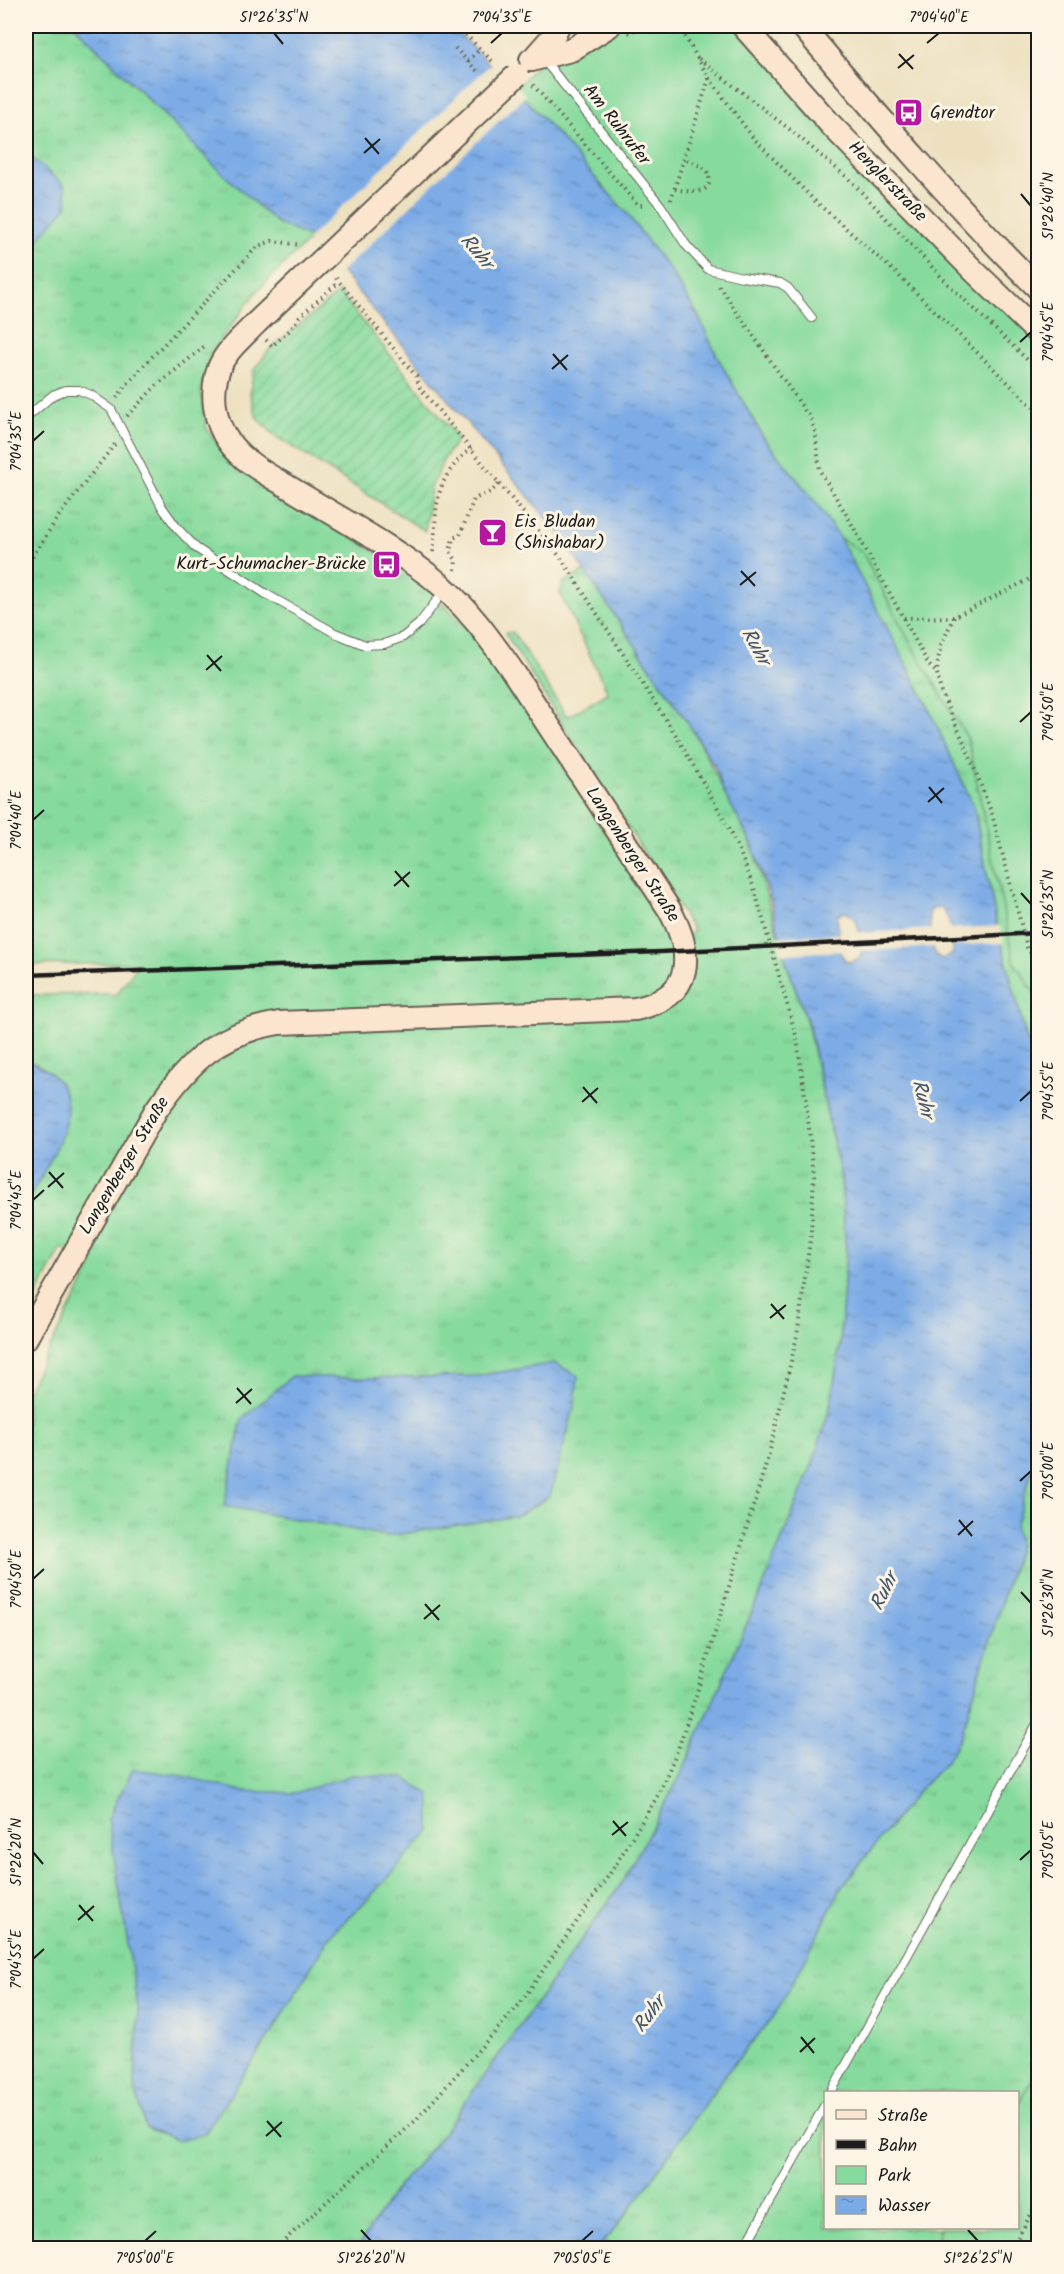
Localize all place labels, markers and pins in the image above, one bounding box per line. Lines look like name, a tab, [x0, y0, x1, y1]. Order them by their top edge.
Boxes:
bus stop icon: Grendtor	[893, 97, 925, 129]
place label: Grendtor	[930, 99, 996, 128]
place label: Eis Bludan (Shishabar)	[514, 508, 605, 558]
bar icon: Eis Bludan (Shishabar)	[477, 516, 509, 548]
bus stop icon: Kurt-Schumacher-Brücke	[371, 548, 403, 580]
place label: Kurt-Schumacher-Brücke	[176, 550, 366, 579]

